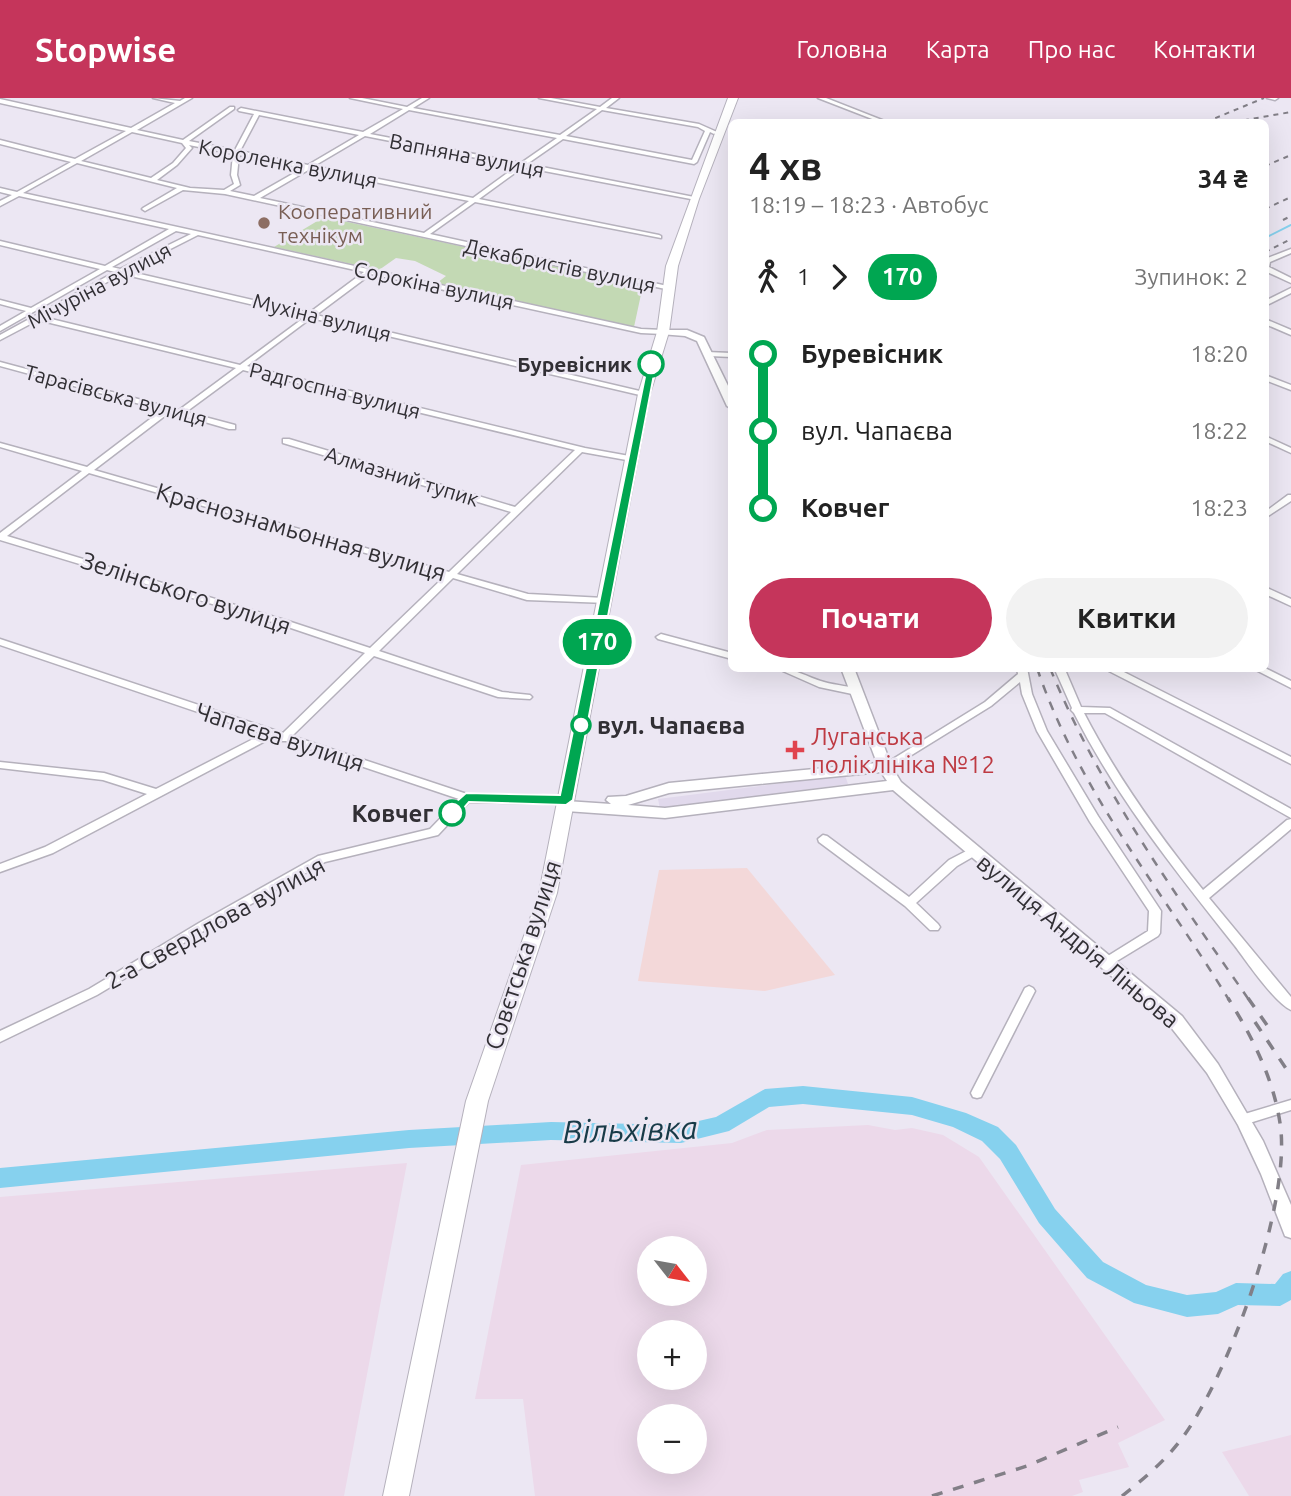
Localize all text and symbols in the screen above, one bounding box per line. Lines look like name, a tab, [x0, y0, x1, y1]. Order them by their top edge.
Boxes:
text: Stopwise	[35, 31, 176, 68]
text: Головна	[796, 36, 888, 63]
text: Карта	[926, 36, 990, 63]
text: Про нас	[1028, 36, 1115, 63]
text: Контакти	[1153, 36, 1256, 63]
street label: Вапняна вулиця	[388, 128, 546, 182]
street label: Короленка вулиця	[197, 134, 379, 192]
text: 4 хв	[749, 145, 822, 187]
text: 34 ₴	[1198, 164, 1248, 193]
text: 18:19 – 18:23 · Автобус	[749, 192, 989, 217]
place label: Кооперативний технікум	[278, 199, 432, 247]
marker: Кооперативний технікум	[256, 215, 272, 231]
street label: Декабристів вулиця	[462, 233, 658, 297]
street label: Мічуріна вулиця	[23, 237, 175, 333]
street label: Сорокіна вулиця	[352, 256, 516, 314]
icon: walk	[749, 258, 787, 296]
icon: forward	[820, 258, 858, 296]
text: 170	[882, 263, 923, 290]
text: 1	[797, 264, 810, 289]
text: Зупинок: 2	[1135, 264, 1248, 289]
street label: Мухіна вулиця	[250, 288, 394, 346]
text: Буревісник	[801, 339, 943, 368]
text: 18:20	[1190, 341, 1248, 366]
marker: Буревісник	[638, 351, 664, 377]
place label: Буревісник	[517, 352, 632, 376]
street label: Радгоспна вулиця	[247, 357, 423, 423]
street label: Тарасівська вулиця	[22, 359, 210, 431]
text: вул. Чапаєва	[801, 416, 953, 445]
text: 18:22	[1190, 418, 1248, 443]
street label: Алмазний тупик	[322, 441, 482, 511]
street label: Краснознамьонная вулиця	[153, 478, 449, 586]
text: Ковчег	[801, 493, 889, 522]
text: 18:23	[1190, 495, 1248, 520]
street label: Зелінського вулиця	[78, 546, 294, 640]
button: Почати	[749, 578, 992, 658]
button: Квитки	[1006, 578, 1248, 658]
line badge: 170	[557, 619, 637, 665]
text: 170	[577, 628, 617, 655]
street label: Чапаєва вулиця	[192, 697, 368, 777]
place label: вул. Чапаєва	[597, 712, 745, 739]
marker: вул. Чапаєва	[571, 715, 591, 735]
place label: Луганська поліклініка №12	[811, 723, 995, 778]
marker: Луганська поліклініка №12	[785, 740, 805, 760]
place label: Ковчег	[352, 800, 433, 827]
marker: Ковчег	[439, 800, 465, 826]
street label: вулиця Андрія Ліньова	[971, 849, 1185, 1033]
street label: 2-а Свердлова вулиця	[101, 851, 329, 995]
street label: Совєтська вулиця	[480, 857, 566, 1053]
water label: Вільхівка	[562, 1109, 698, 1149]
north arrow	[637, 1236, 707, 1306]
map controls	[637, 1236, 707, 1474]
button: +	[637, 1320, 707, 1390]
button: −	[637, 1404, 707, 1474]

